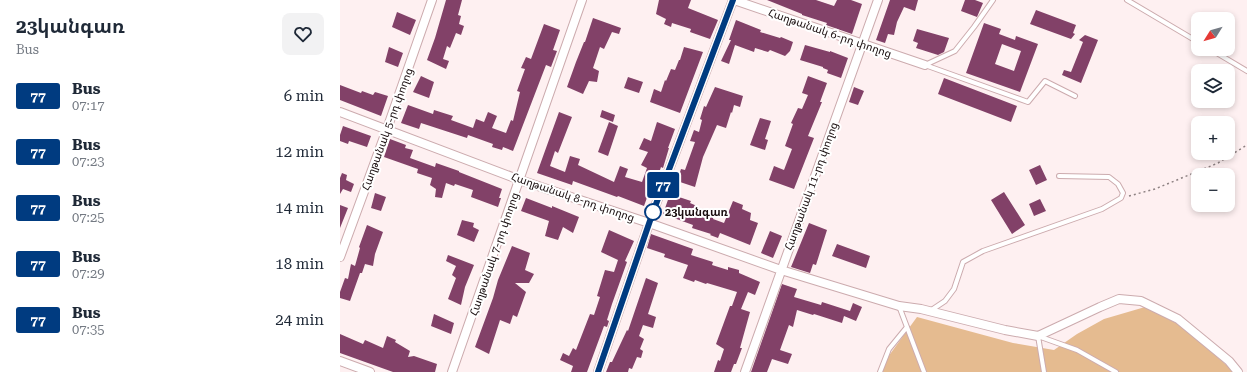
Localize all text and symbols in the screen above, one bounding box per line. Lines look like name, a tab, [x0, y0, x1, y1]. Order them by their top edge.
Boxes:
street label: Հաղթանակ 6-րդ փողոց	[767, 6, 893, 61]
north arrow	[1191, 12, 1235, 56]
map controls	[1191, 12, 1235, 212]
button: heart	[282, 13, 324, 55]
text: 23կանգառ	[16, 15, 125, 38]
text: Bus	[16, 42, 39, 57]
button: layers	[1191, 64, 1235, 108]
street label: Հաղթանակ 5-րդ փողոց	[359, 66, 416, 192]
text: Bus	[72, 80, 100, 98]
text: 6 min	[284, 87, 324, 105]
text: 77	[30, 88, 46, 104]
text: 07:17	[72, 98, 104, 113]
button: +	[1191, 116, 1235, 160]
street label: Հաղթանակ 11-րդ փողոց	[782, 120, 841, 252]
text: Bus	[72, 136, 100, 154]
text: 12 min	[275, 143, 324, 161]
text: 77	[30, 144, 46, 160]
text: 07:23	[72, 154, 104, 169]
button: −	[1191, 168, 1235, 212]
street label: Հաղթանակ 8-րդ փողոց	[510, 170, 636, 225]
line badge: 77	[645, 172, 681, 198]
text: 77	[655, 177, 671, 193]
street label: Հաղթանակ 7-րդ փողոց	[467, 191, 522, 317]
text: Bus	[72, 192, 100, 210]
text: 14 min	[275, 199, 324, 217]
text: 77	[30, 200, 46, 216]
marker: 23կանգառ	[644, 203, 662, 221]
place label: 23կանգառ	[665, 206, 729, 219]
text: 07:25	[72, 210, 104, 225]
text: Bus	[72, 248, 100, 266]
text: 18 min	[275, 255, 324, 273]
text: 77	[30, 256, 46, 272]
text: 07:29	[72, 266, 104, 281]
text: Bus	[72, 304, 100, 322]
text: 24 min	[275, 311, 324, 329]
text: 77	[30, 312, 46, 328]
text: 07:35	[72, 322, 104, 337]

